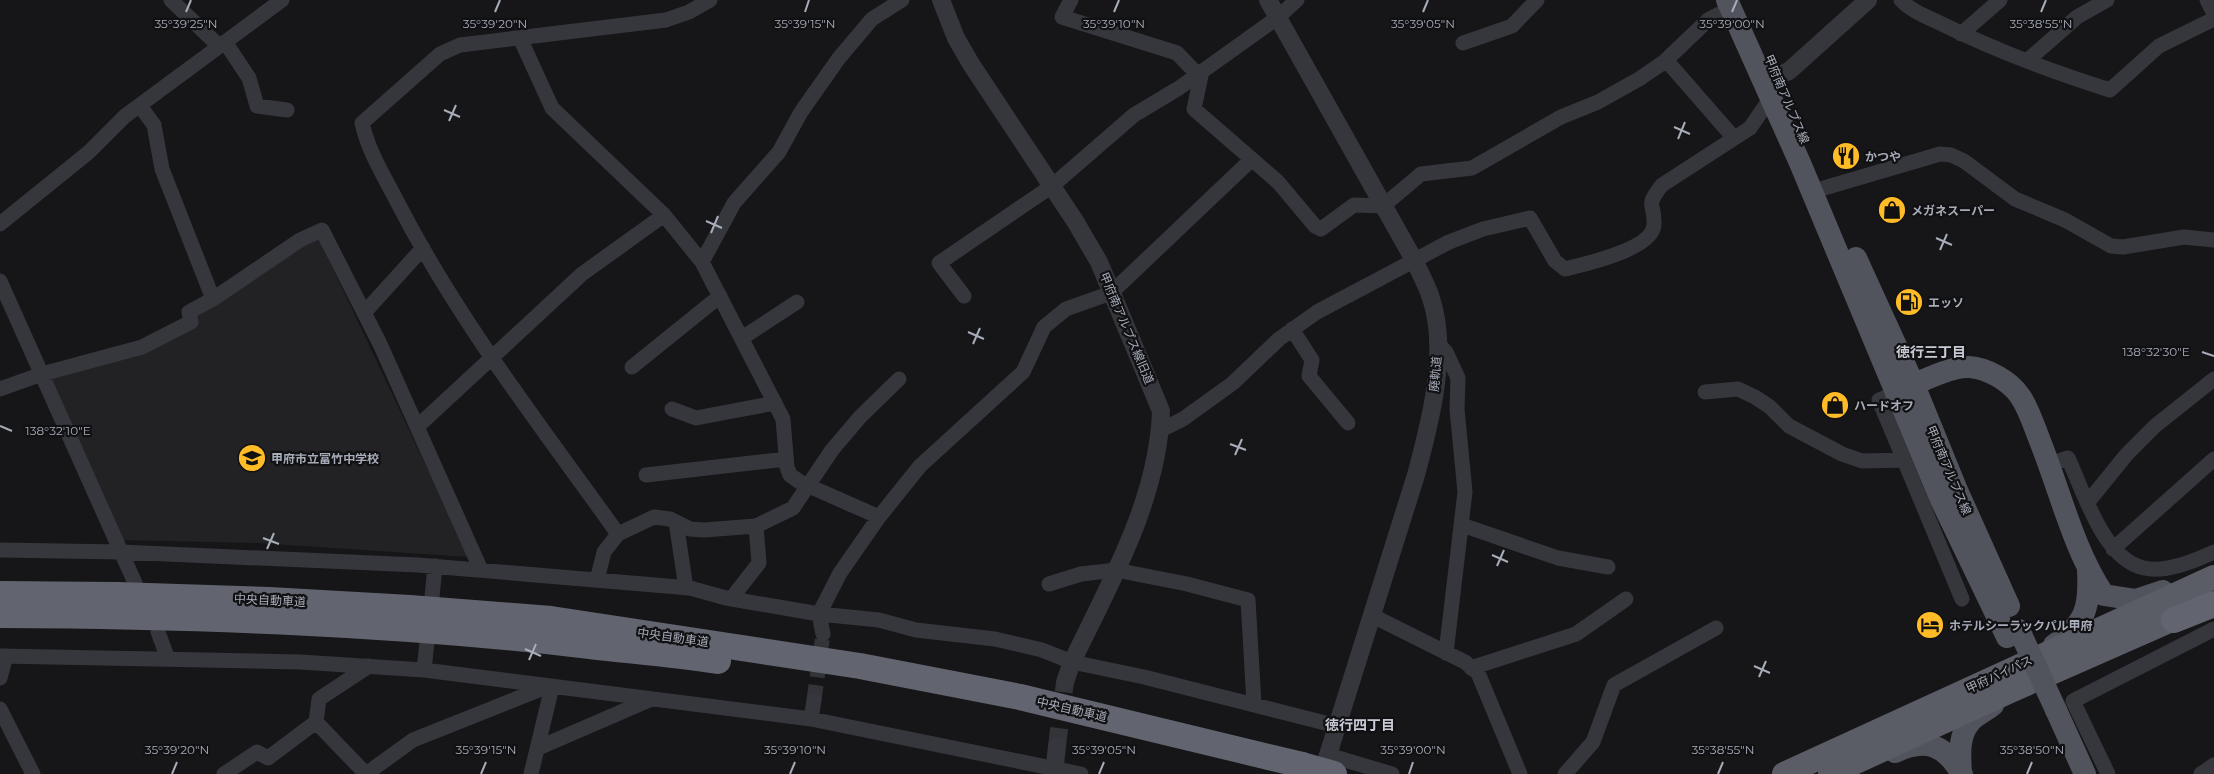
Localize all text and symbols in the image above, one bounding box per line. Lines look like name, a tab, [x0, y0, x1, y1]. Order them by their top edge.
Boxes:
text: 35°39'25"N	[154, 16, 218, 31]
text: 35°39'20"N	[463, 16, 527, 31]
text: 35°39'15"N	[774, 16, 836, 31]
text: 35°39'10"N	[1083, 16, 1145, 31]
text: 35°39'05"N	[1391, 16, 1455, 31]
text: 35°39'00"N	[1699, 16, 1765, 31]
text: 35°38'55"N	[2009, 16, 2073, 31]
street label: 甲府南アルプス線	[1761, 52, 1813, 146]
restaurant icon: かつや	[1831, 141, 1861, 171]
place label: かつや	[1865, 149, 1901, 164]
shop icon: メガネスーパー	[1877, 195, 1907, 225]
place label: メガネスーパー	[1911, 203, 1995, 218]
street label: 甲府南アルプス線旧道	[1097, 270, 1157, 386]
fuel station icon: エッソ	[1894, 287, 1924, 317]
place label: エッソ	[1928, 295, 1964, 310]
district label: 徳行三丁目	[1896, 343, 1966, 361]
text: 138°32'30"E	[2122, 344, 2190, 359]
street label: 廃軌道	[1426, 355, 1444, 393]
shop icon: ハードオフ	[1820, 390, 1850, 420]
place label: ハードオフ	[1854, 398, 1914, 413]
text: 138°32'10"E	[25, 423, 91, 438]
street label: 甲府南アルプス線	[1923, 423, 1975, 517]
school or university icon: 甲府市立富竹中学校	[237, 443, 267, 473]
place label: 甲府市立富竹中学校	[271, 451, 379, 466]
street label: 中央自動車道	[234, 591, 306, 609]
hotel icon: ホテルシーラックパル甲府	[1915, 610, 1945, 640]
place label: ホテルシーラックパル甲府	[1949, 618, 2092, 633]
street label: 中央自動車道	[636, 625, 710, 649]
street label: 甲府バイパス	[1963, 652, 2035, 696]
street label: 中央自動車道	[1035, 694, 1109, 724]
district label: 徳行四丁目	[1325, 716, 1395, 734]
text: 35°39'20"N	[145, 742, 209, 757]
text: 35°39'15"N	[455, 742, 517, 757]
text: 35°39'10"N	[764, 742, 826, 757]
text: 35°39'05"N	[1072, 742, 1136, 757]
text: 35°39'00"N	[1380, 742, 1446, 757]
text: 35°38'55"N	[1691, 742, 1755, 757]
text: 35°38'50"N	[2000, 742, 2064, 757]

